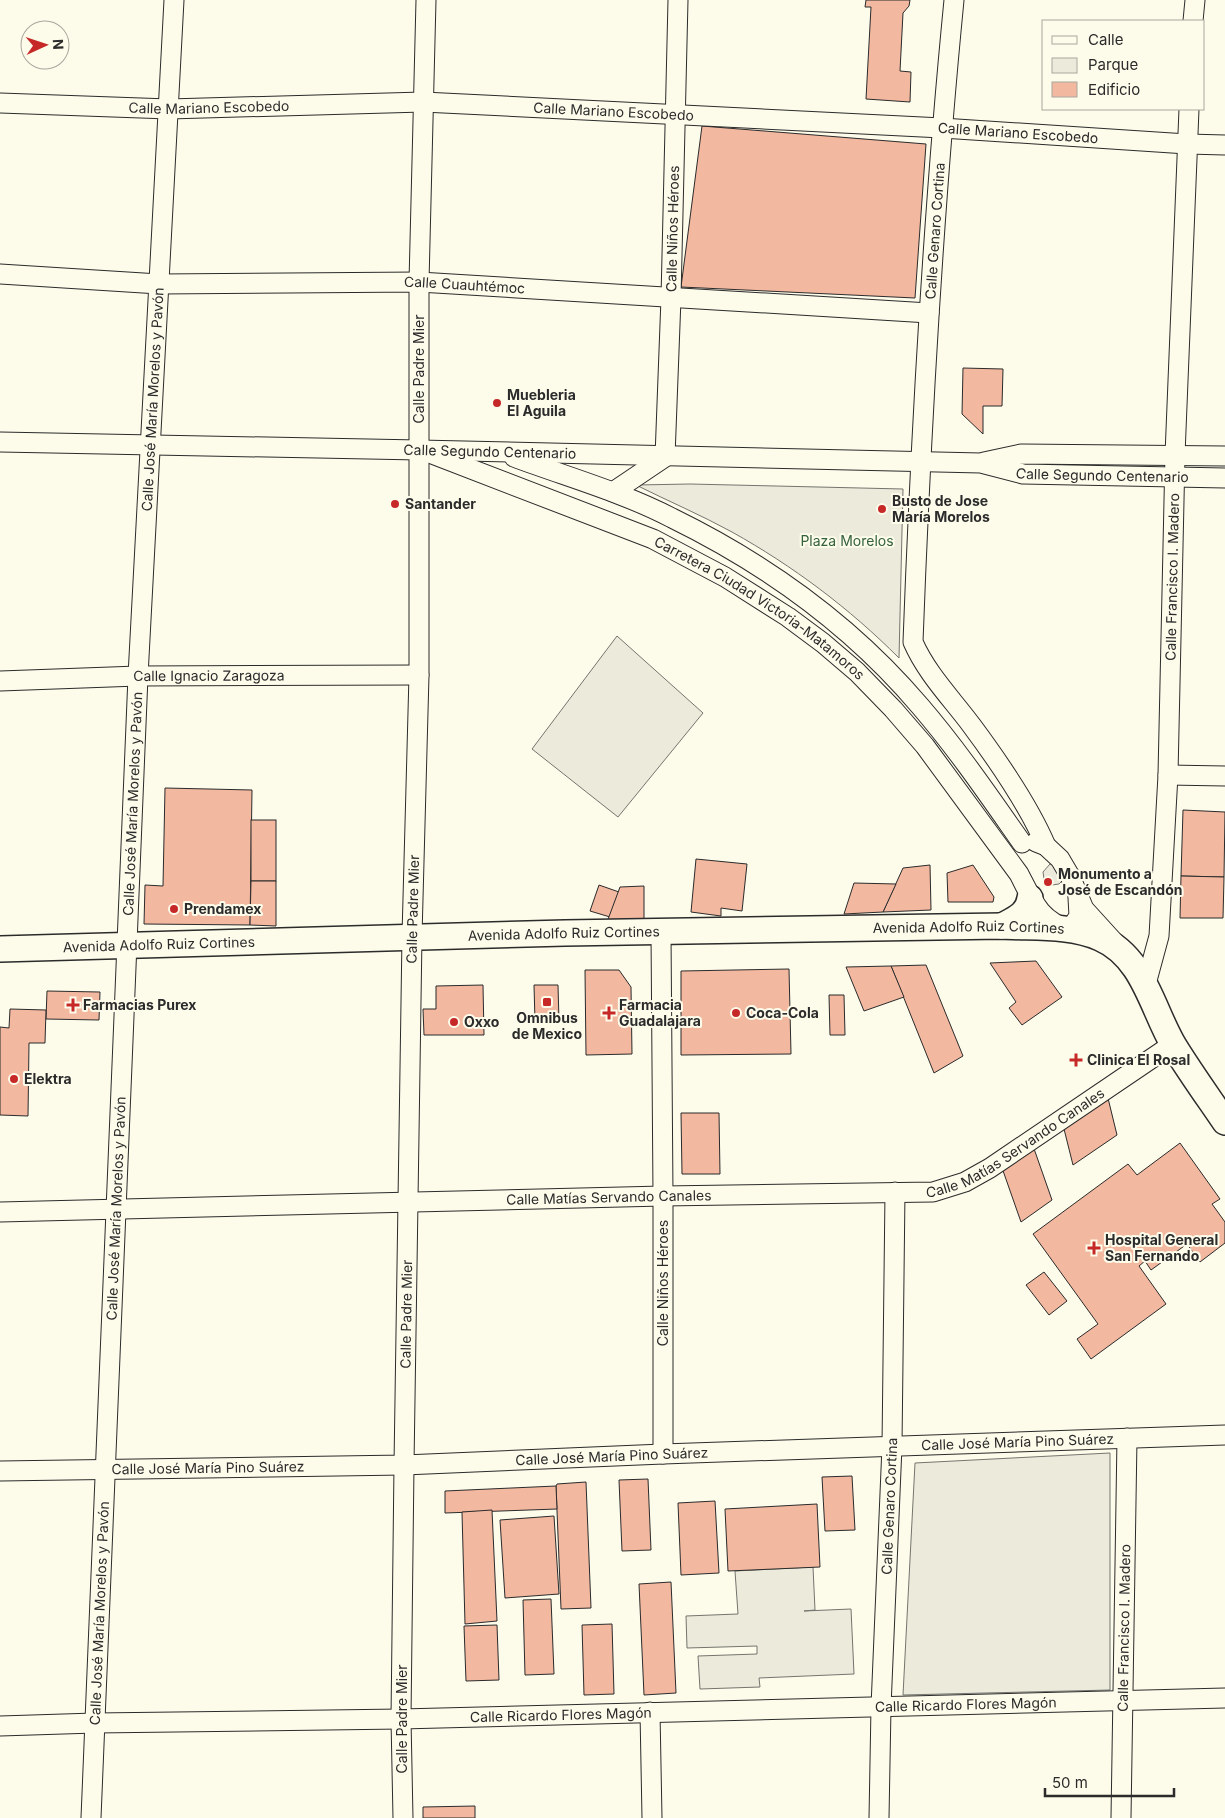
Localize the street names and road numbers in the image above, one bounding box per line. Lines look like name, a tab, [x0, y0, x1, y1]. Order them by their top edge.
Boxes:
street label: Calle Mariano Escobedo	[128, 97, 290, 117]
street label: Calle Mariano Escobedo	[533, 99, 694, 124]
street label: Calle Mariano Escobedo	[937, 119, 1099, 146]
street label: Calle Genaro Cortina	[921, 162, 948, 300]
street label: Calle Niños Héroes	[662, 165, 682, 292]
street label: Calle Cuauhtémoc	[404, 273, 526, 296]
street label: Calle José María Morelos y Pavón	[138, 287, 167, 512]
street label: Calle Padre Mier	[410, 315, 427, 423]
street label: Calle Segundo Centenario	[403, 441, 577, 462]
street label: Calle Segundo Centenario	[1014, 463, 1189, 485]
street label: Calle Francisco I. Madero	[1161, 493, 1182, 661]
street label: Carretera Ciudad Victoria-Matamoros	[652, 532, 869, 683]
street label: Calle Ignacio Zaragoza	[133, 666, 285, 684]
street label: Calle José María Morelos y Pavón	[119, 691, 145, 916]
street label: Calle Padre Mier	[403, 854, 422, 964]
street label: Avenida Adolfo Ruiz Cortines	[873, 917, 1066, 937]
street label: Avenida Adolfo Ruiz Cortines	[468, 922, 660, 944]
street label: Avenida Adolfo Ruiz Cortines	[63, 933, 255, 955]
street label: Calle Matías Servando Canales	[926, 1084, 1107, 1200]
street label: Calle José María Morelos y Pavón	[102, 1096, 129, 1321]
street label: Calle Matías Servando Canales	[506, 1186, 712, 1208]
street label: Calle Niños Héroes	[654, 1220, 671, 1346]
street label: Calle Padre Mier	[396, 1259, 415, 1369]
street label: Calle José María Pino Suárez	[921, 1430, 1114, 1453]
street label: Calle Genaro Cortina	[878, 1437, 900, 1575]
street label: Calle José María Pino Suárez	[515, 1443, 708, 1468]
street label: Calle José María Pino Suárez	[111, 1457, 305, 1477]
street label: Calle José María Morelos y Pavón	[86, 1501, 112, 1726]
street label: Calle Francisco I. Madero	[1114, 1544, 1133, 1712]
street label: Calle Padre Mier	[393, 1665, 410, 1773]
street label: Calle Ricardo Flores Magón	[875, 1693, 1057, 1715]
street label: Calle Ricardo Flores Magón	[470, 1704, 652, 1725]

